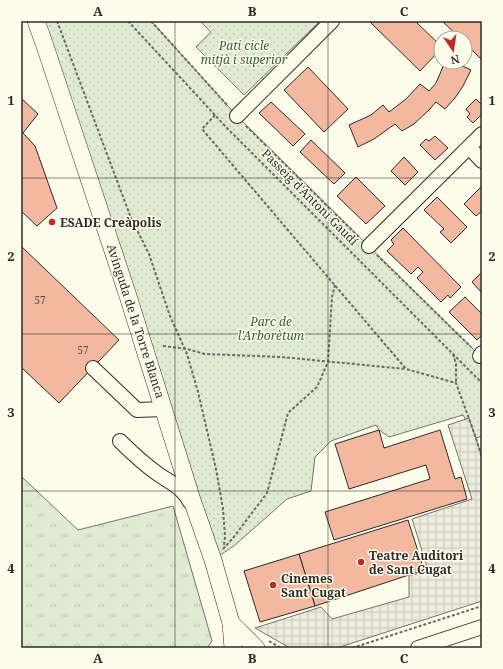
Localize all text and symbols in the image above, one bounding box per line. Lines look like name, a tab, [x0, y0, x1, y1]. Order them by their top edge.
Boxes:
text: A	[93, 2, 103, 20]
text: B	[248, 2, 257, 20]
text: C	[400, 2, 409, 20]
north arrow	[433, 30, 473, 70]
park label: Pati cicle mitjà i superior	[201, 37, 288, 68]
text: N	[449, 52, 461, 69]
text: 1	[7, 91, 15, 109]
text: 1	[488, 91, 496, 109]
street label: Passeig d'Antoni Gaudí	[258, 145, 362, 249]
place label: ESADE Creàpolis	[60, 214, 162, 231]
marker: ESADE Creàpolis	[47, 217, 57, 227]
street label: Avinguda de la Torre Blanca	[103, 242, 169, 401]
text: 2	[7, 247, 15, 265]
text: 2	[488, 247, 496, 265]
house number: 57	[34, 293, 46, 307]
park label: Parc de l'Arborètum	[238, 313, 305, 344]
house number: 57	[77, 343, 89, 357]
text: 3	[7, 403, 15, 421]
text: 3	[488, 403, 496, 421]
place label: Teatre Auditori de Sant Cugat	[369, 547, 464, 578]
marker: Teatre Auditori de Sant Cugat	[356, 557, 366, 567]
text: 4	[7, 559, 15, 577]
text: 4	[488, 559, 496, 577]
place label: Cinemes Sant Cugat	[281, 570, 346, 601]
marker: Cinemes Sant Cugat	[268, 580, 278, 590]
text: A	[93, 649, 103, 667]
text: B	[248, 649, 257, 667]
text: C	[400, 649, 409, 667]

